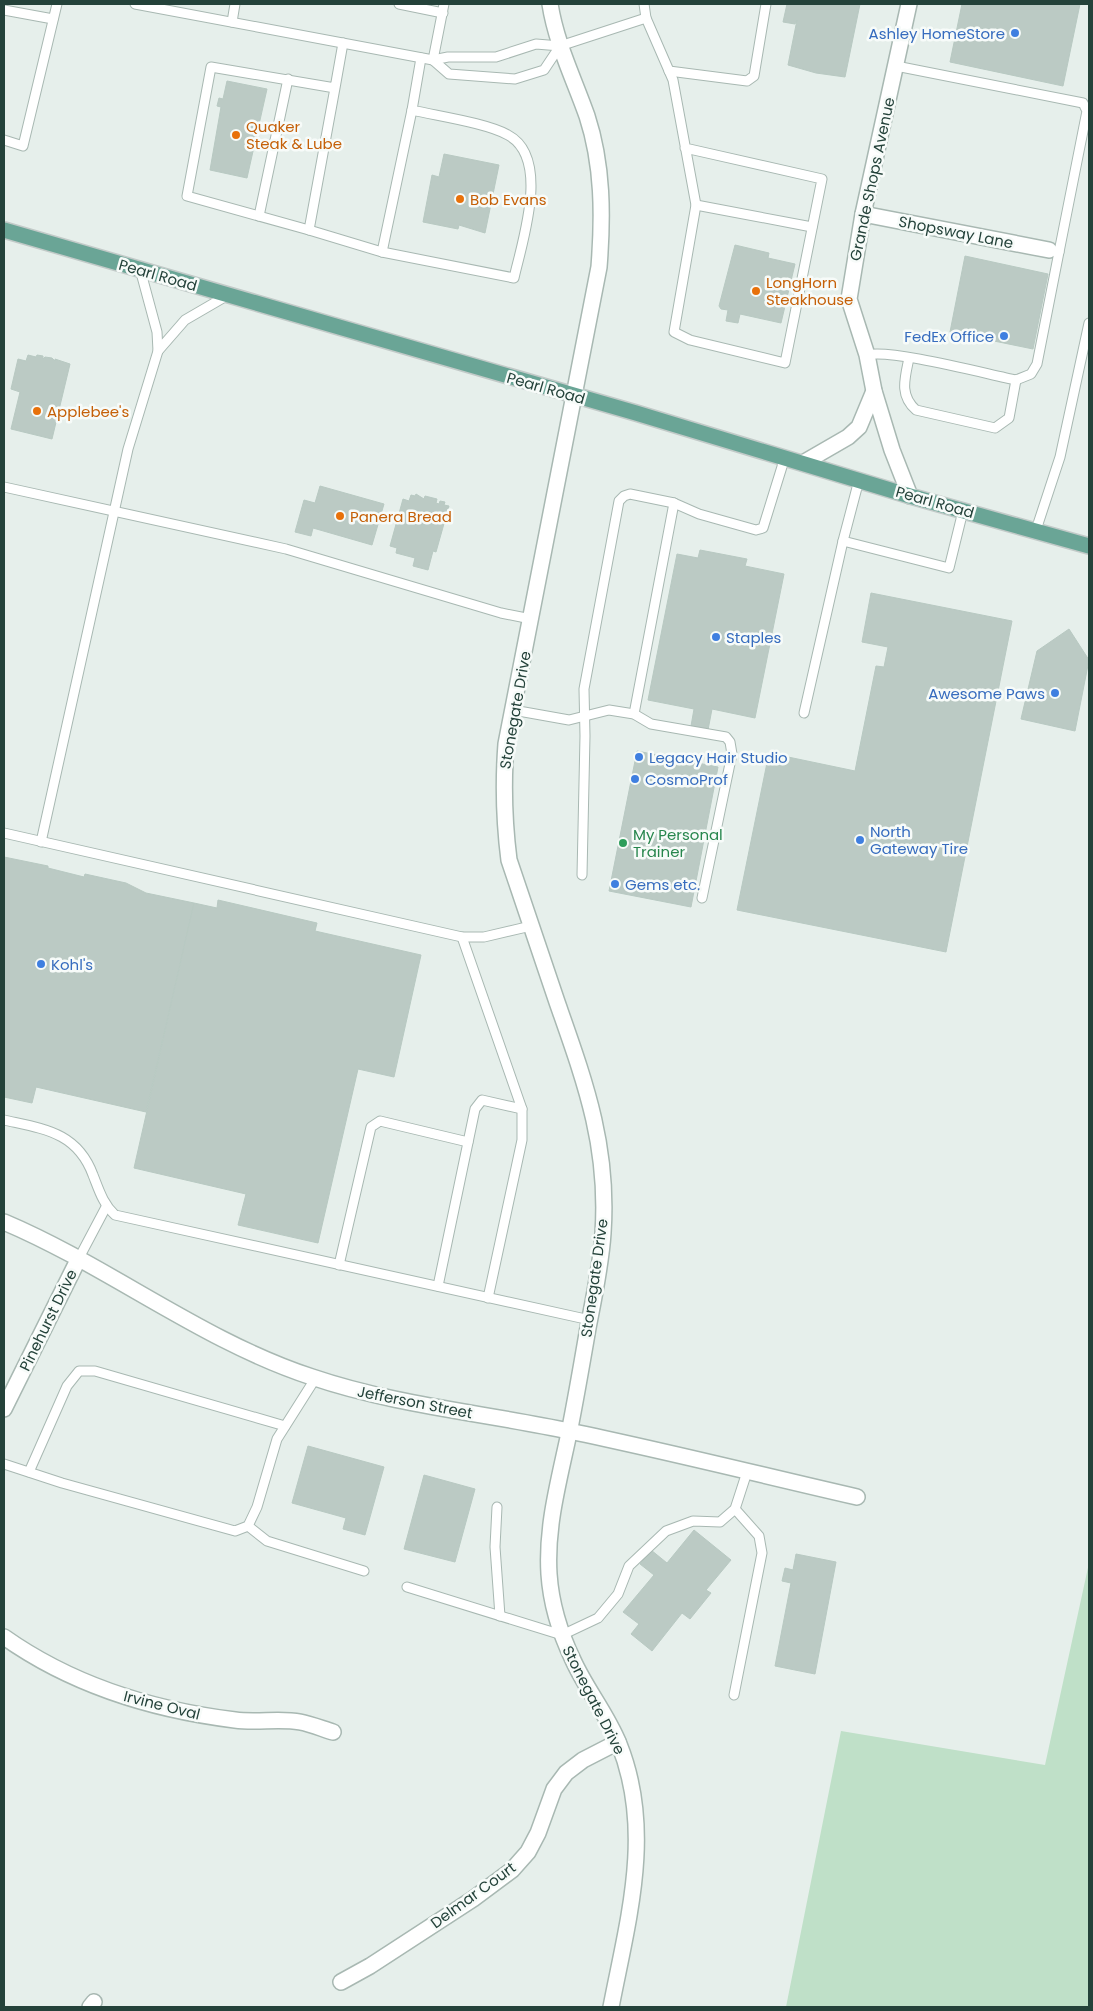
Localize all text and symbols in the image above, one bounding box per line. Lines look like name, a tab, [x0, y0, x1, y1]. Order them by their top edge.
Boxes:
place label: Ashley HomeStore	[869, 23, 1005, 44]
marker: Ashley HomeStore	[1009, 27, 1021, 39]
street label: Grande Shops Avenue	[844, 95, 900, 263]
place label: Quaker Steak & Lube	[246, 116, 342, 154]
marker: Quaker Steak & Lube	[230, 129, 242, 141]
place label: Bob Evans	[470, 189, 547, 210]
marker: Bob Evans	[454, 193, 466, 205]
street label: Shopsway Lane	[897, 211, 1015, 253]
street label: Pearl Road	[116, 254, 200, 296]
place label: LongHorn Steakhouse	[766, 272, 853, 310]
marker: LongHorn Steakhouse	[750, 285, 762, 297]
place label: FedEx Office	[904, 326, 994, 347]
marker: FedEx Office	[998, 330, 1010, 342]
street label: Pearl Road	[504, 367, 588, 409]
place label: Applebee's	[47, 401, 130, 422]
marker: Applebee's	[31, 405, 43, 417]
street label: Pearl Road	[893, 481, 977, 523]
place label: Panera Bread	[350, 506, 452, 527]
marker: Panera Bread	[334, 510, 346, 522]
place label: Staples	[726, 627, 782, 648]
marker: Staples	[710, 631, 722, 643]
street label: Stonegate Drive	[494, 649, 536, 771]
place label: Awesome Paws	[928, 683, 1045, 704]
marker: Awesome Paws	[1049, 687, 1061, 699]
place label: Legacy Hair Studio	[649, 747, 788, 768]
marker: Legacy Hair Studio	[633, 751, 645, 763]
place label: CosmoProf	[645, 769, 728, 790]
marker: CosmoProf	[629, 773, 641, 785]
place label: North Gateway Tire	[870, 821, 968, 859]
place label: My Personal Trainer	[633, 824, 723, 862]
marker: North Gateway Tire	[854, 834, 866, 846]
marker: My Personal Trainer	[617, 837, 629, 849]
place label: Gems etc.	[625, 874, 700, 895]
marker: Gems etc.	[609, 878, 621, 890]
place label: Kohl's	[51, 954, 93, 975]
marker: Kohl's	[35, 958, 47, 970]
street label: Stonegate Drive	[575, 1217, 613, 1339]
street label: Pinehurst Drive	[14, 1266, 82, 1374]
street label: Jefferson Street	[356, 1381, 474, 1423]
street label: Stonegate Drive	[558, 1642, 630, 1758]
street label: Irvine Oval	[121, 1685, 203, 1725]
street label: Delmar Court	[426, 1857, 520, 1933]

